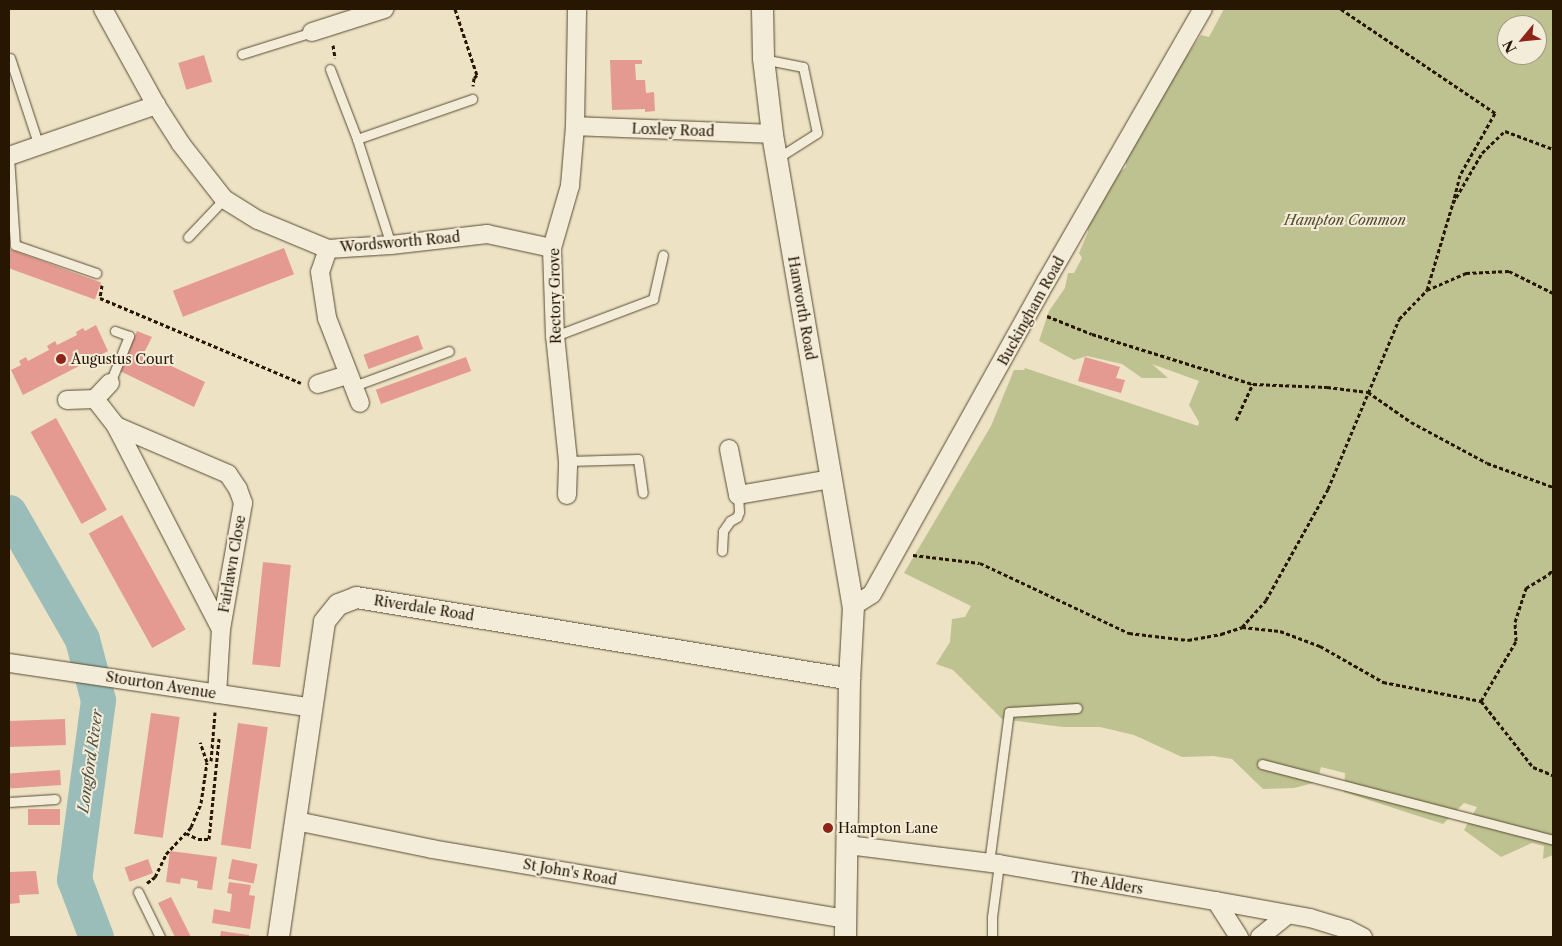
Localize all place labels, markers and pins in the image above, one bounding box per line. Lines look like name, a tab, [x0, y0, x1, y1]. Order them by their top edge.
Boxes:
place label: Augustus Court	[71, 351, 174, 367]
marker: Augustus Court	[55, 353, 67, 365]
place label: Hampton Lane	[838, 820, 938, 836]
marker: Hampton Lane	[822, 822, 834, 834]

